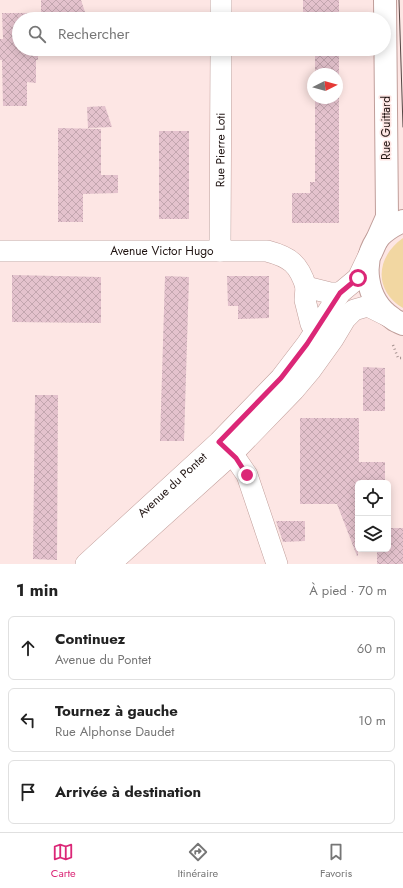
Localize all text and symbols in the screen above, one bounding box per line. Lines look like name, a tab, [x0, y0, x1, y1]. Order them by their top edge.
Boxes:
search box	[12, 12, 391, 56]
icon: search	[26, 23, 48, 45]
text: Rechercher	[58, 23, 130, 45]
north arrow	[307, 68, 343, 104]
street label: Rue Guittard	[377, 96, 395, 160]
street label: Rue Pierre Loti	[211, 113, 230, 187]
street label: Avenue Victor Hugo	[110, 242, 214, 260]
route start	[349, 269, 367, 287]
street label: Avenue du Pontet	[133, 448, 211, 522]
route end	[238, 466, 256, 484]
map controls	[355, 480, 391, 552]
button: locate	[355, 480, 391, 516]
button: layers	[355, 516, 391, 552]
text: 1 min	[16, 578, 58, 602]
text: À pied · 70 m	[309, 581, 387, 600]
text: Continuez	[55, 628, 125, 650]
icon: ahead	[17, 637, 39, 659]
text: 60 m	[357, 639, 386, 658]
text: Avenue du Pontet	[55, 650, 151, 669]
text: Tournez à gauche	[55, 700, 178, 722]
icon: left	[17, 709, 39, 731]
text: 10 m	[358, 711, 386, 730]
text: Rue Alphonse Daudet	[55, 722, 174, 741]
icon: arrive	[17, 781, 39, 803]
text: Arrivée à destination	[55, 781, 201, 803]
tab: Carte	[51, 841, 76, 881]
tab: Itinéraire	[177, 841, 218, 881]
tab: Favoris	[320, 841, 352, 881]

